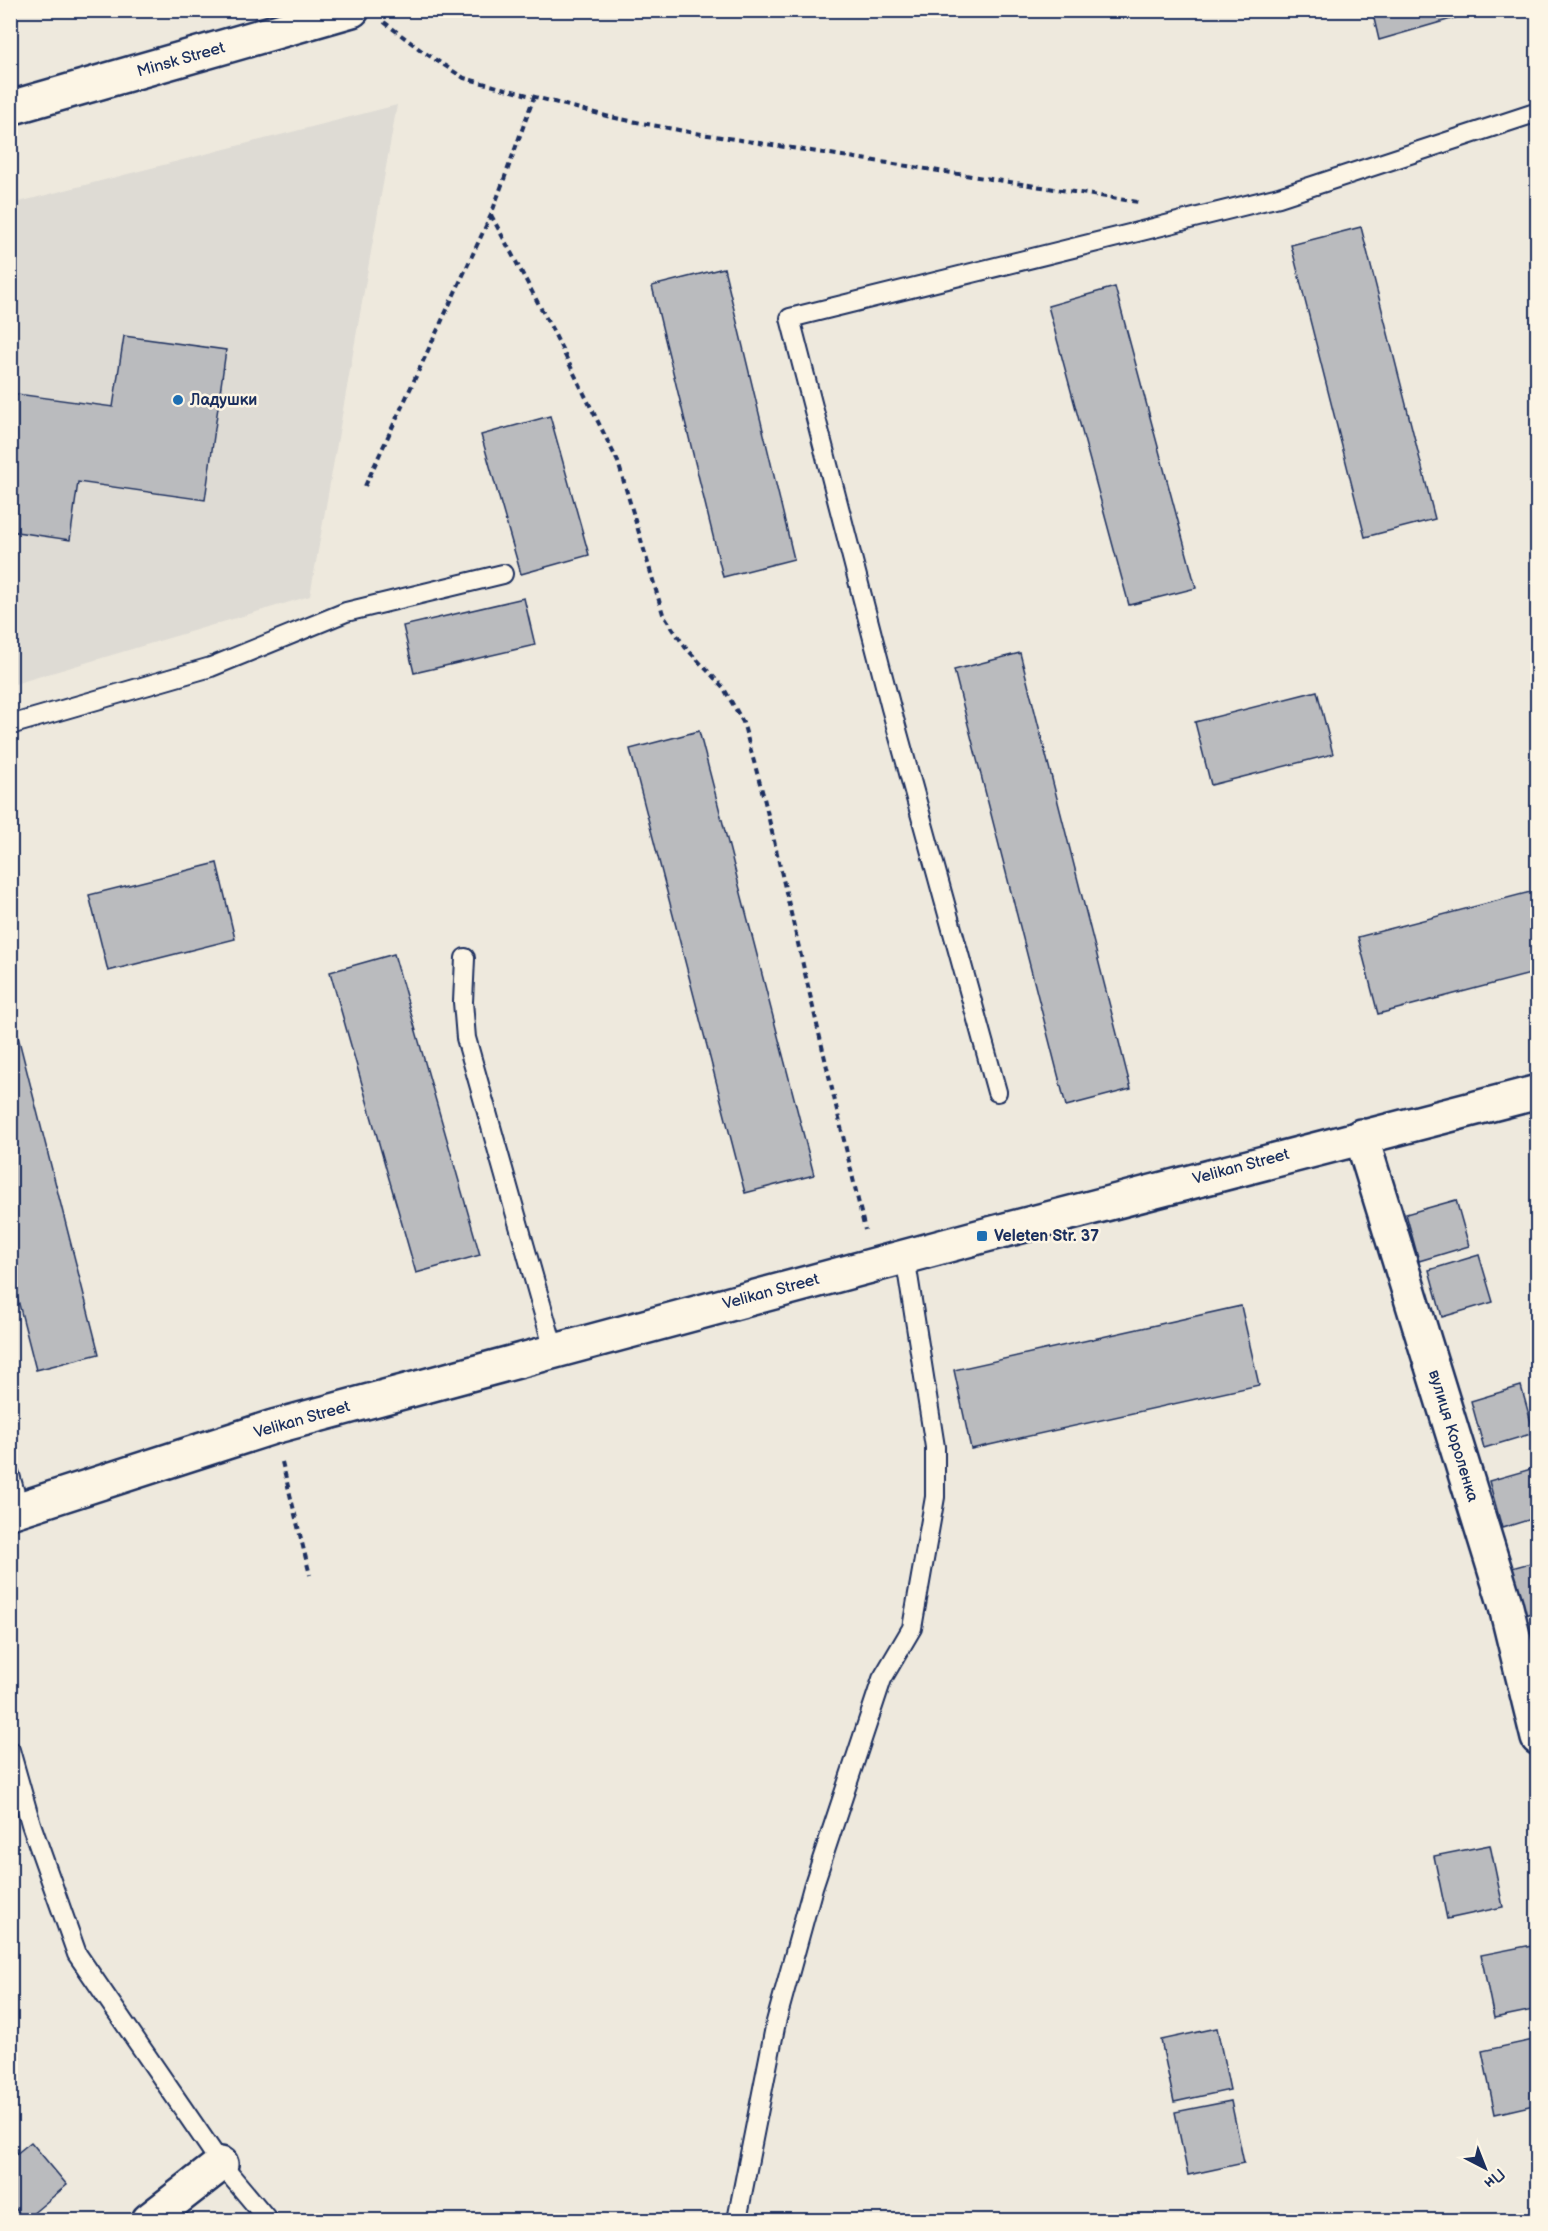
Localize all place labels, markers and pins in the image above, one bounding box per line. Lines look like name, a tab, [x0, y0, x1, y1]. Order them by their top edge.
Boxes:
place label: Ладушки	[189, 391, 257, 410]
marker: Ладушки	[171, 393, 185, 407]
place label: Veleten Str. 37	[994, 1227, 1099, 1246]
marker: Veleten Str. 37	[975, 1229, 989, 1243]

